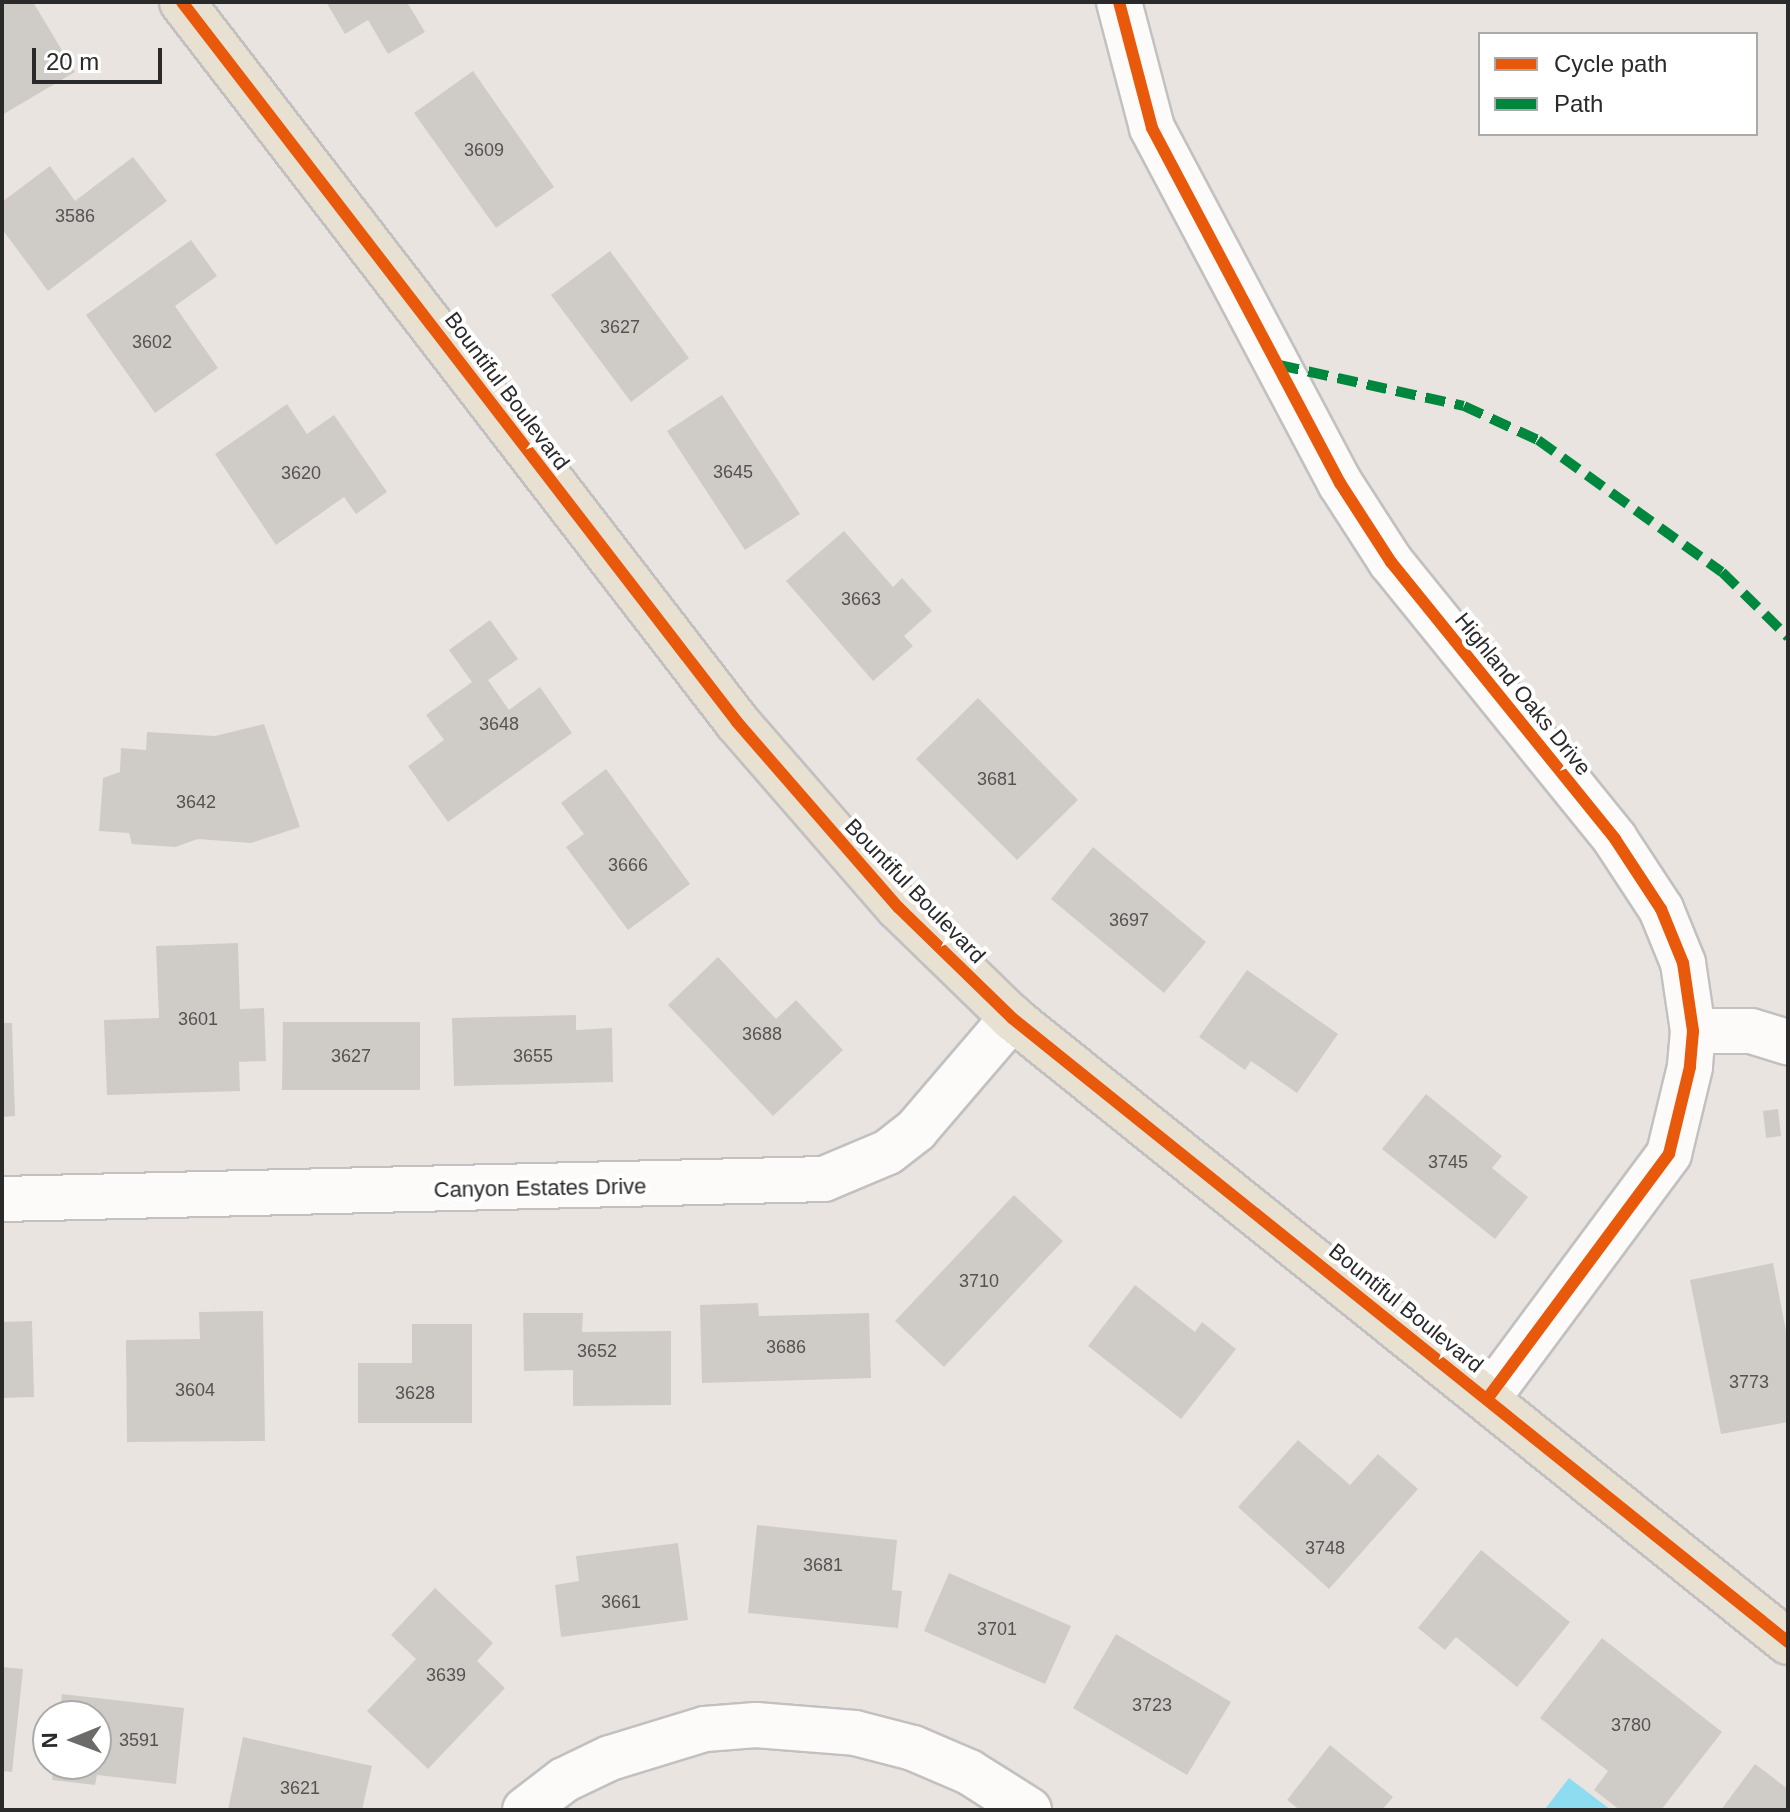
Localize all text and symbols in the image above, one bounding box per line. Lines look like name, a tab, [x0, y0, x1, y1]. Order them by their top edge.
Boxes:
scale bar	[36, 32, 166, 82]
legend	[1478, 32, 1758, 136]
text: 20 m	[46, 48, 99, 75]
text: Cycle path	[1554, 50, 1667, 77]
text: Path	[1554, 90, 1603, 117]
house number: 3609	[464, 139, 504, 161]
house number: 3586	[55, 205, 95, 227]
street label: Bountiful Boulevard	[439, 307, 575, 475]
house number: 3627	[600, 316, 640, 338]
house number: 3602	[132, 331, 172, 353]
house number: 3645	[713, 461, 753, 483]
house number: 3620	[281, 462, 321, 484]
house number: 3663	[841, 588, 881, 610]
street label: Highland Oaks Drive	[1449, 607, 1597, 781]
house number: 3648	[479, 713, 519, 735]
house number: 3681	[977, 768, 1017, 790]
house number: 3642	[176, 791, 216, 813]
street label: Bountiful Boulevard	[839, 813, 991, 969]
house number: 3666	[608, 854, 648, 876]
house number: 3697	[1109, 909, 1149, 931]
house number: 3601	[178, 1008, 218, 1030]
house number: 3688	[742, 1023, 782, 1045]
house number: 3627	[331, 1045, 371, 1067]
house number: 3655	[513, 1045, 553, 1067]
house number: 3745	[1428, 1151, 1468, 1173]
street label: Canyon Estates Drive	[433, 1173, 647, 1203]
street label: Bountiful Boulevard	[1324, 1238, 1488, 1378]
house number: 3710	[959, 1270, 999, 1292]
house number: 3686	[766, 1336, 806, 1358]
house number: 3652	[577, 1340, 617, 1362]
house number: 3773	[1729, 1371, 1769, 1393]
house number: 3604	[175, 1379, 215, 1401]
house number: 3628	[395, 1382, 435, 1404]
house number: 3748	[1305, 1537, 1345, 1559]
house number: 3681	[803, 1554, 843, 1576]
house number: 3661	[601, 1591, 641, 1613]
house number: 3701	[977, 1618, 1017, 1640]
house number: 3639	[426, 1664, 466, 1686]
house number: 3723	[1132, 1694, 1172, 1716]
north arrow	[32, 1700, 112, 1780]
house number: 3780	[1611, 1714, 1651, 1736]
house number: 3591	[119, 1729, 159, 1751]
text: N	[37, 1732, 62, 1749]
house number: 3621	[280, 1777, 320, 1799]

